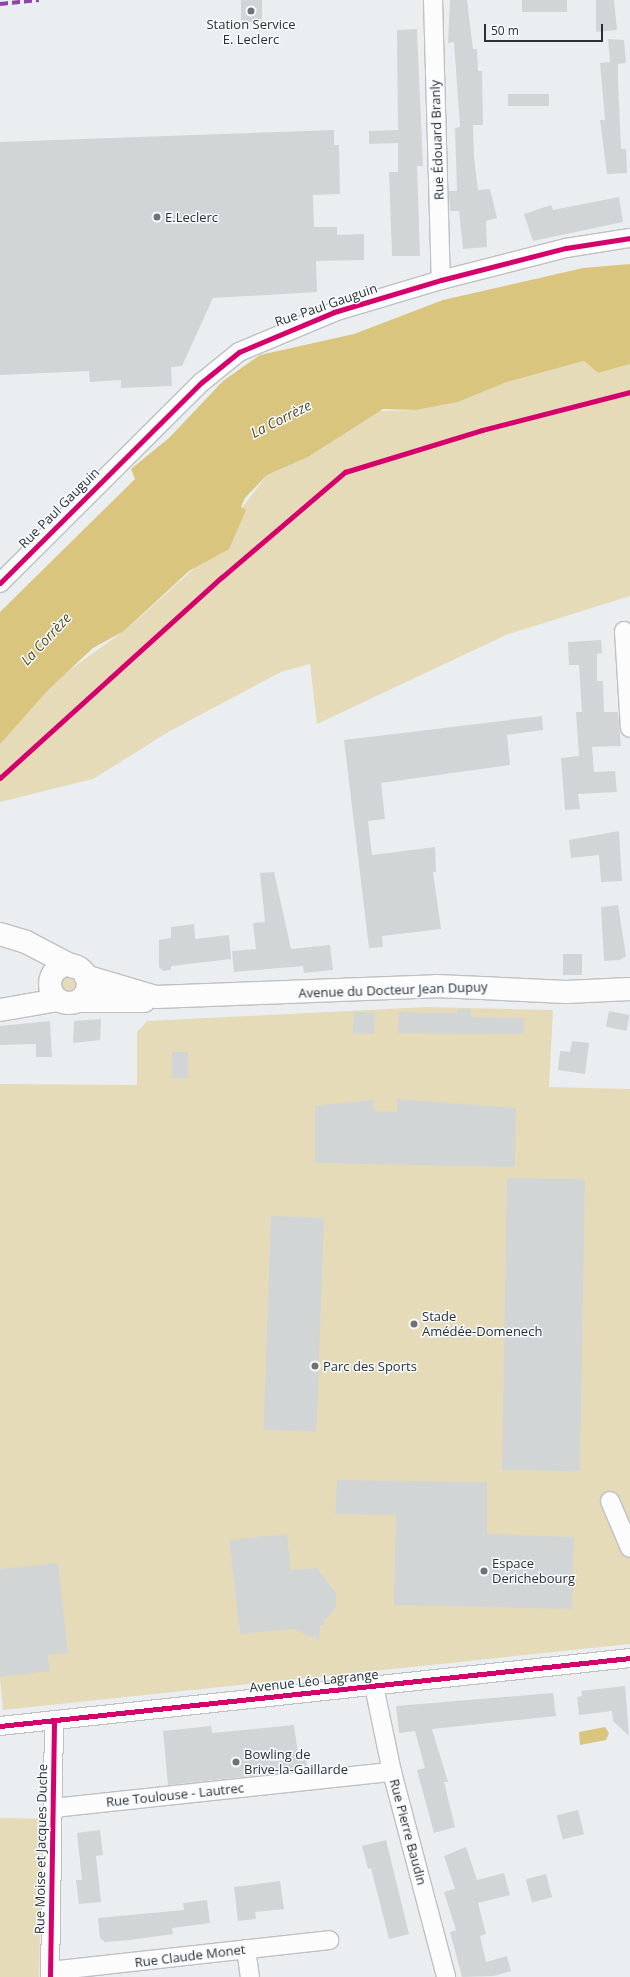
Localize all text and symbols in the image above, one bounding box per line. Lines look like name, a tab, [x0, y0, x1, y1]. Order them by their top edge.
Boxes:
marker: Station Service E. Leclerc	[246, 6, 256, 16]
scale bar	[486, 16, 605, 42]
place label: Station Service E. Leclerc	[206, 17, 296, 48]
text: 50 m	[491, 22, 519, 39]
street label: Rue Édouard Branly	[427, 80, 447, 200]
place label: E.Leclerc	[165, 209, 218, 225]
marker: E.Leclerc	[152, 212, 162, 222]
street label: Rue Paul Gauguin	[273, 280, 379, 330]
water label: La Corrèze	[248, 397, 314, 441]
street label: Rue Paul Gauguin	[16, 465, 102, 551]
water label: La Corrèze	[17, 609, 75, 669]
street label: Avenue du Docteur Jean Dupuy	[298, 979, 488, 1001]
place label: Stade Amédée-Domenech	[422, 1309, 542, 1340]
marker: Stade Amédée-Domenech	[409, 1319, 419, 1329]
place label: Parc des Sports	[323, 1358, 417, 1374]
marker: Parc des Sports	[310, 1361, 320, 1371]
place label: Espace Derichebourg	[492, 1556, 575, 1587]
marker: Espace Derichebourg	[479, 1566, 489, 1576]
street label: Avenue Léo Lagrange	[249, 1666, 379, 1696]
place label: Bowling de Brive-la-Gaillarde	[244, 1747, 348, 1778]
marker: Bowling de Brive-la-Gaillarde	[231, 1757, 241, 1767]
street label: Rue Moise et Jacques Duche	[32, 1764, 50, 1934]
street label: Rue Pierre Baudin	[386, 1777, 430, 1887]
street label: Rue Toulouse - Lautrec	[105, 1780, 245, 1810]
street label: Rue Claude Monet	[134, 1941, 246, 1971]

